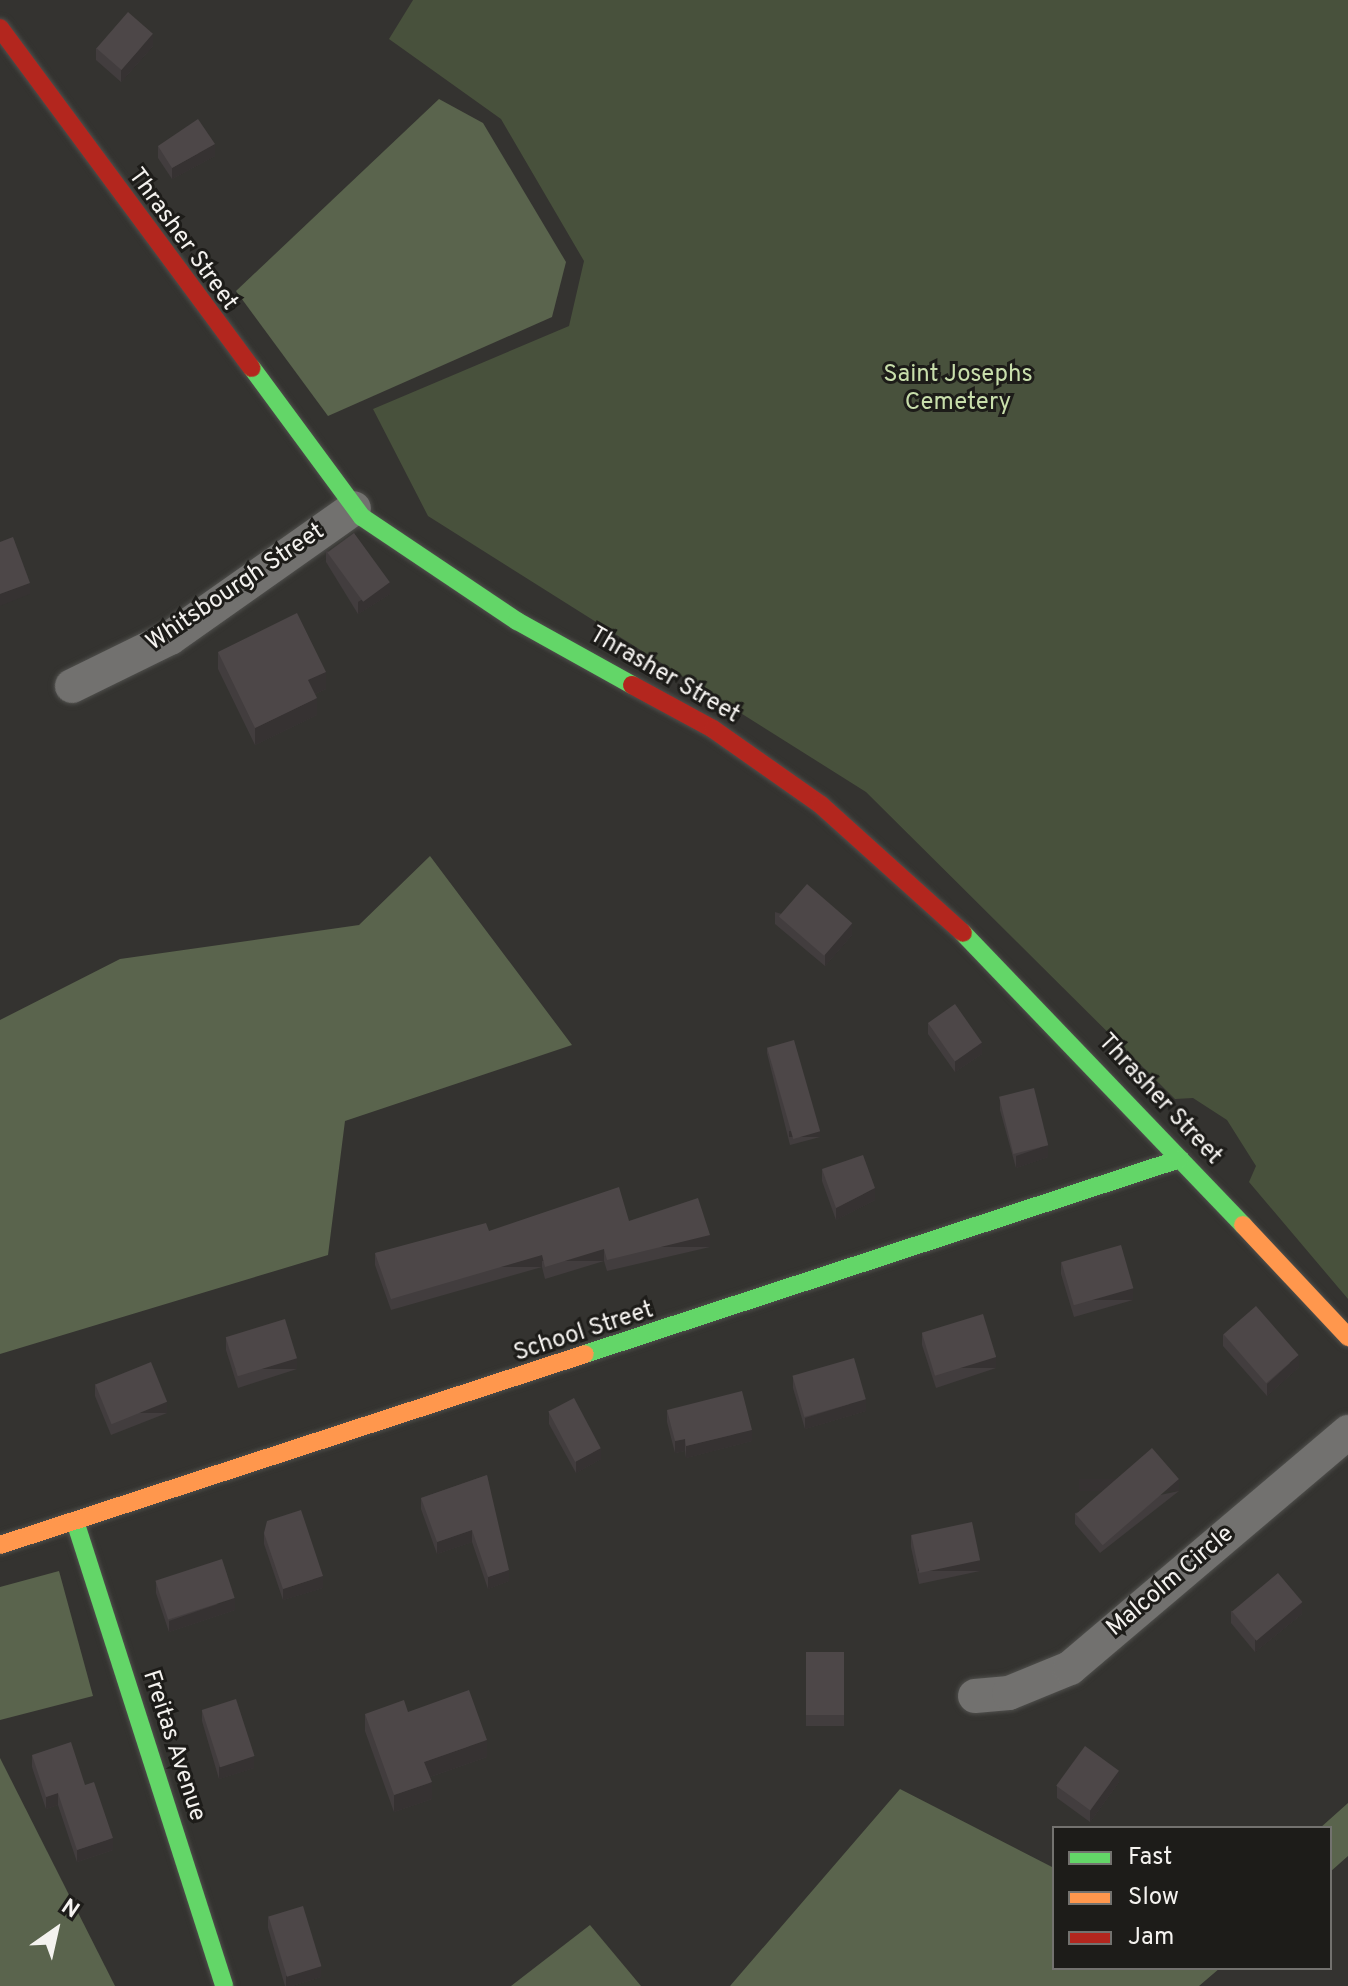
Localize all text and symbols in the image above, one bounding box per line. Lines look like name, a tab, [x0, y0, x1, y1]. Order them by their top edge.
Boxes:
street label: Thrasher Street	[121, 163, 243, 317]
park label: Saint Josephs Cemetery	[883, 362, 1033, 418]
street label: Whitsbourgh Street	[142, 518, 330, 658]
street label: Thrasher Street	[584, 621, 744, 731]
street label: Thrasher Street	[1091, 1029, 1227, 1171]
street label: School Street	[511, 1297, 657, 1369]
street label: Malcolm Circle	[1102, 1521, 1240, 1643]
street label: Freitas Avenue	[135, 1666, 211, 1826]
legend	[1052, 1826, 1332, 1970]
text: Fast	[1128, 1843, 1172, 1873]
text: Slow	[1128, 1883, 1179, 1913]
north arrow	[16, 1890, 96, 1970]
text: N	[56, 1894, 84, 1925]
text: Jam	[1128, 1923, 1174, 1953]

